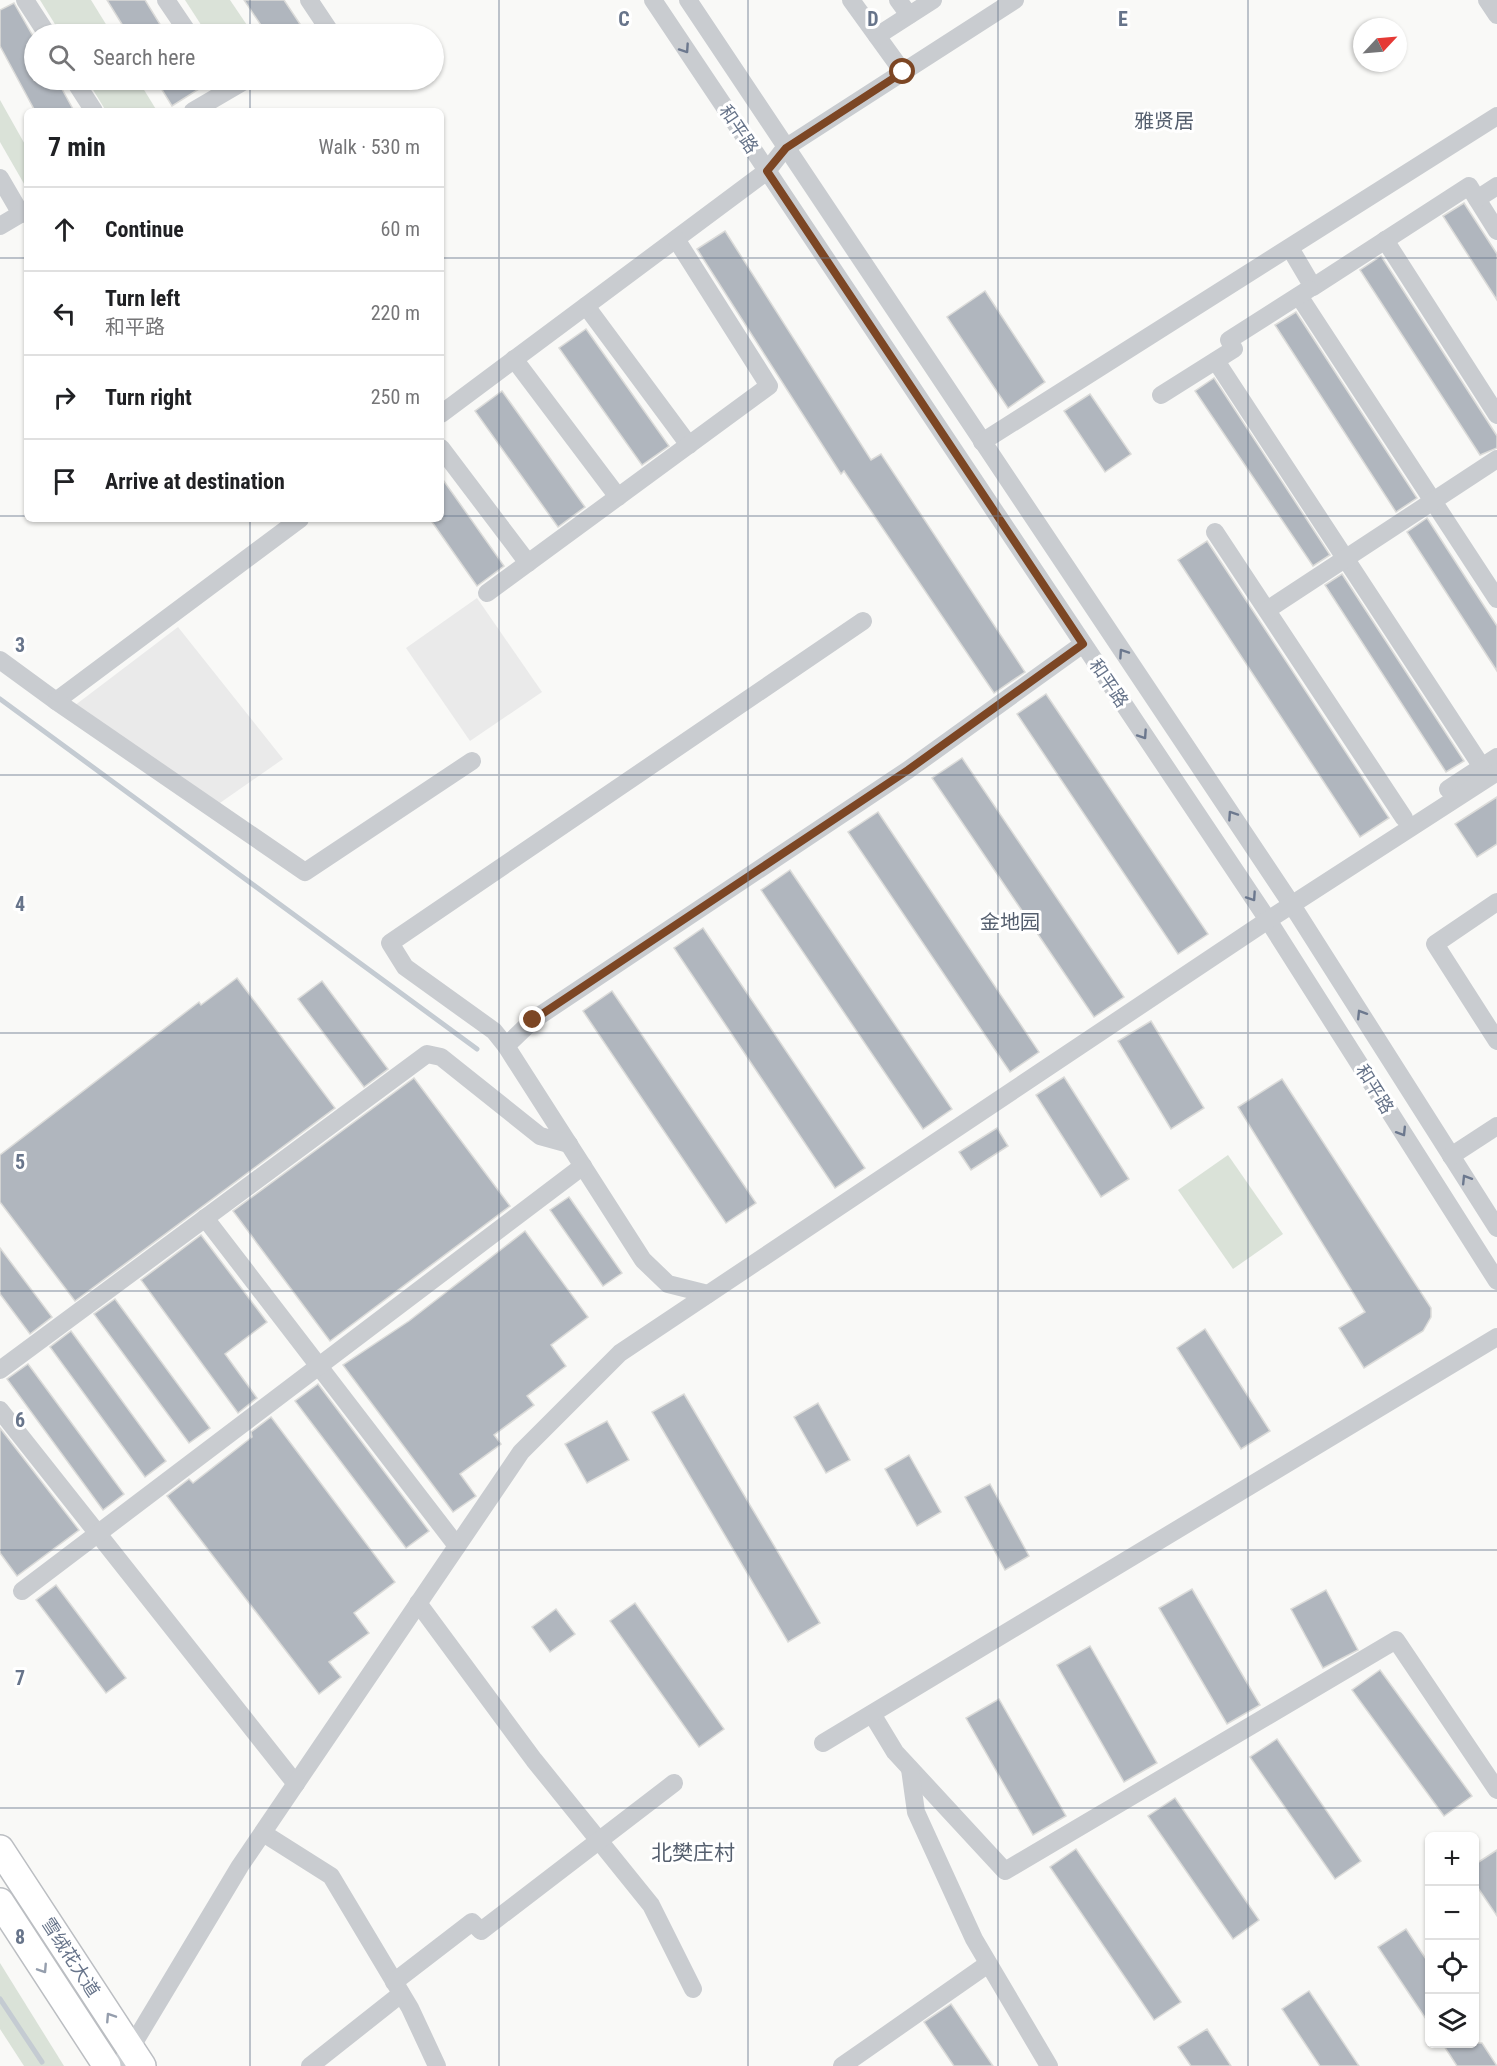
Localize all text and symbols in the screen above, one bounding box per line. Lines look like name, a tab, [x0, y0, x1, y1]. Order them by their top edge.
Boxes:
text: C	[618, 7, 630, 31]
text: D	[867, 7, 879, 31]
text: E	[1118, 7, 1128, 31]
north arrow	[1353, 18, 1407, 72]
search box	[24, 24, 444, 90]
icon: search	[45, 41, 78, 74]
one-way arrow	[678, 42, 689, 53]
text: Search here	[93, 45, 195, 70]
route start	[889, 58, 915, 84]
street label: 和平路	[715, 101, 763, 157]
district label: 雅贤居	[1134, 109, 1194, 133]
text: 7 min	[48, 132, 106, 162]
text: Walk · 530 m	[319, 135, 420, 159]
icon: ahead	[48, 213, 81, 246]
text: Continue	[105, 217, 184, 242]
text: 60 m	[381, 217, 420, 241]
text: Turn left	[105, 286, 180, 311]
icon: left	[48, 297, 81, 330]
text: 220 m	[371, 301, 420, 325]
text: 和平路	[105, 315, 165, 339]
icon: right	[48, 381, 81, 414]
text: Turn right	[105, 385, 192, 410]
text: 250 m	[371, 385, 420, 409]
icon: arrive	[48, 465, 81, 498]
text: Arrive at destination	[105, 469, 285, 494]
text: 3	[15, 633, 25, 657]
one-way arrow	[1120, 649, 1131, 660]
street label: 和平路	[1085, 655, 1133, 711]
one-way arrow	[1136, 728, 1147, 739]
one-way arrow	[1228, 811, 1239, 822]
one-way arrow	[1245, 890, 1256, 901]
text: 4	[15, 892, 25, 916]
district label: 金地园	[980, 910, 1040, 934]
route end	[519, 1006, 545, 1032]
one-way arrow	[1357, 1010, 1368, 1021]
street label: 和平路	[1352, 1061, 1398, 1117]
one-way arrow	[1395, 1125, 1406, 1136]
text: 5	[15, 1150, 25, 1174]
one-way arrow	[1462, 1174, 1473, 1185]
text: 6	[15, 1408, 25, 1432]
text: 7	[15, 1666, 25, 1690]
map controls	[1425, 1832, 1479, 2048]
button: +	[1425, 1832, 1479, 1886]
district label: 北樊庄村	[651, 1841, 735, 1865]
button: −	[1425, 1886, 1479, 1940]
street label: 雪绒花大道	[38, 1914, 104, 2000]
text: 8	[15, 1925, 25, 1949]
button: locate	[1425, 1940, 1479, 1994]
one-way arrow	[36, 1962, 47, 1973]
button: layers	[1425, 1994, 1479, 2048]
one-way arrow	[105, 2013, 117, 2023]

